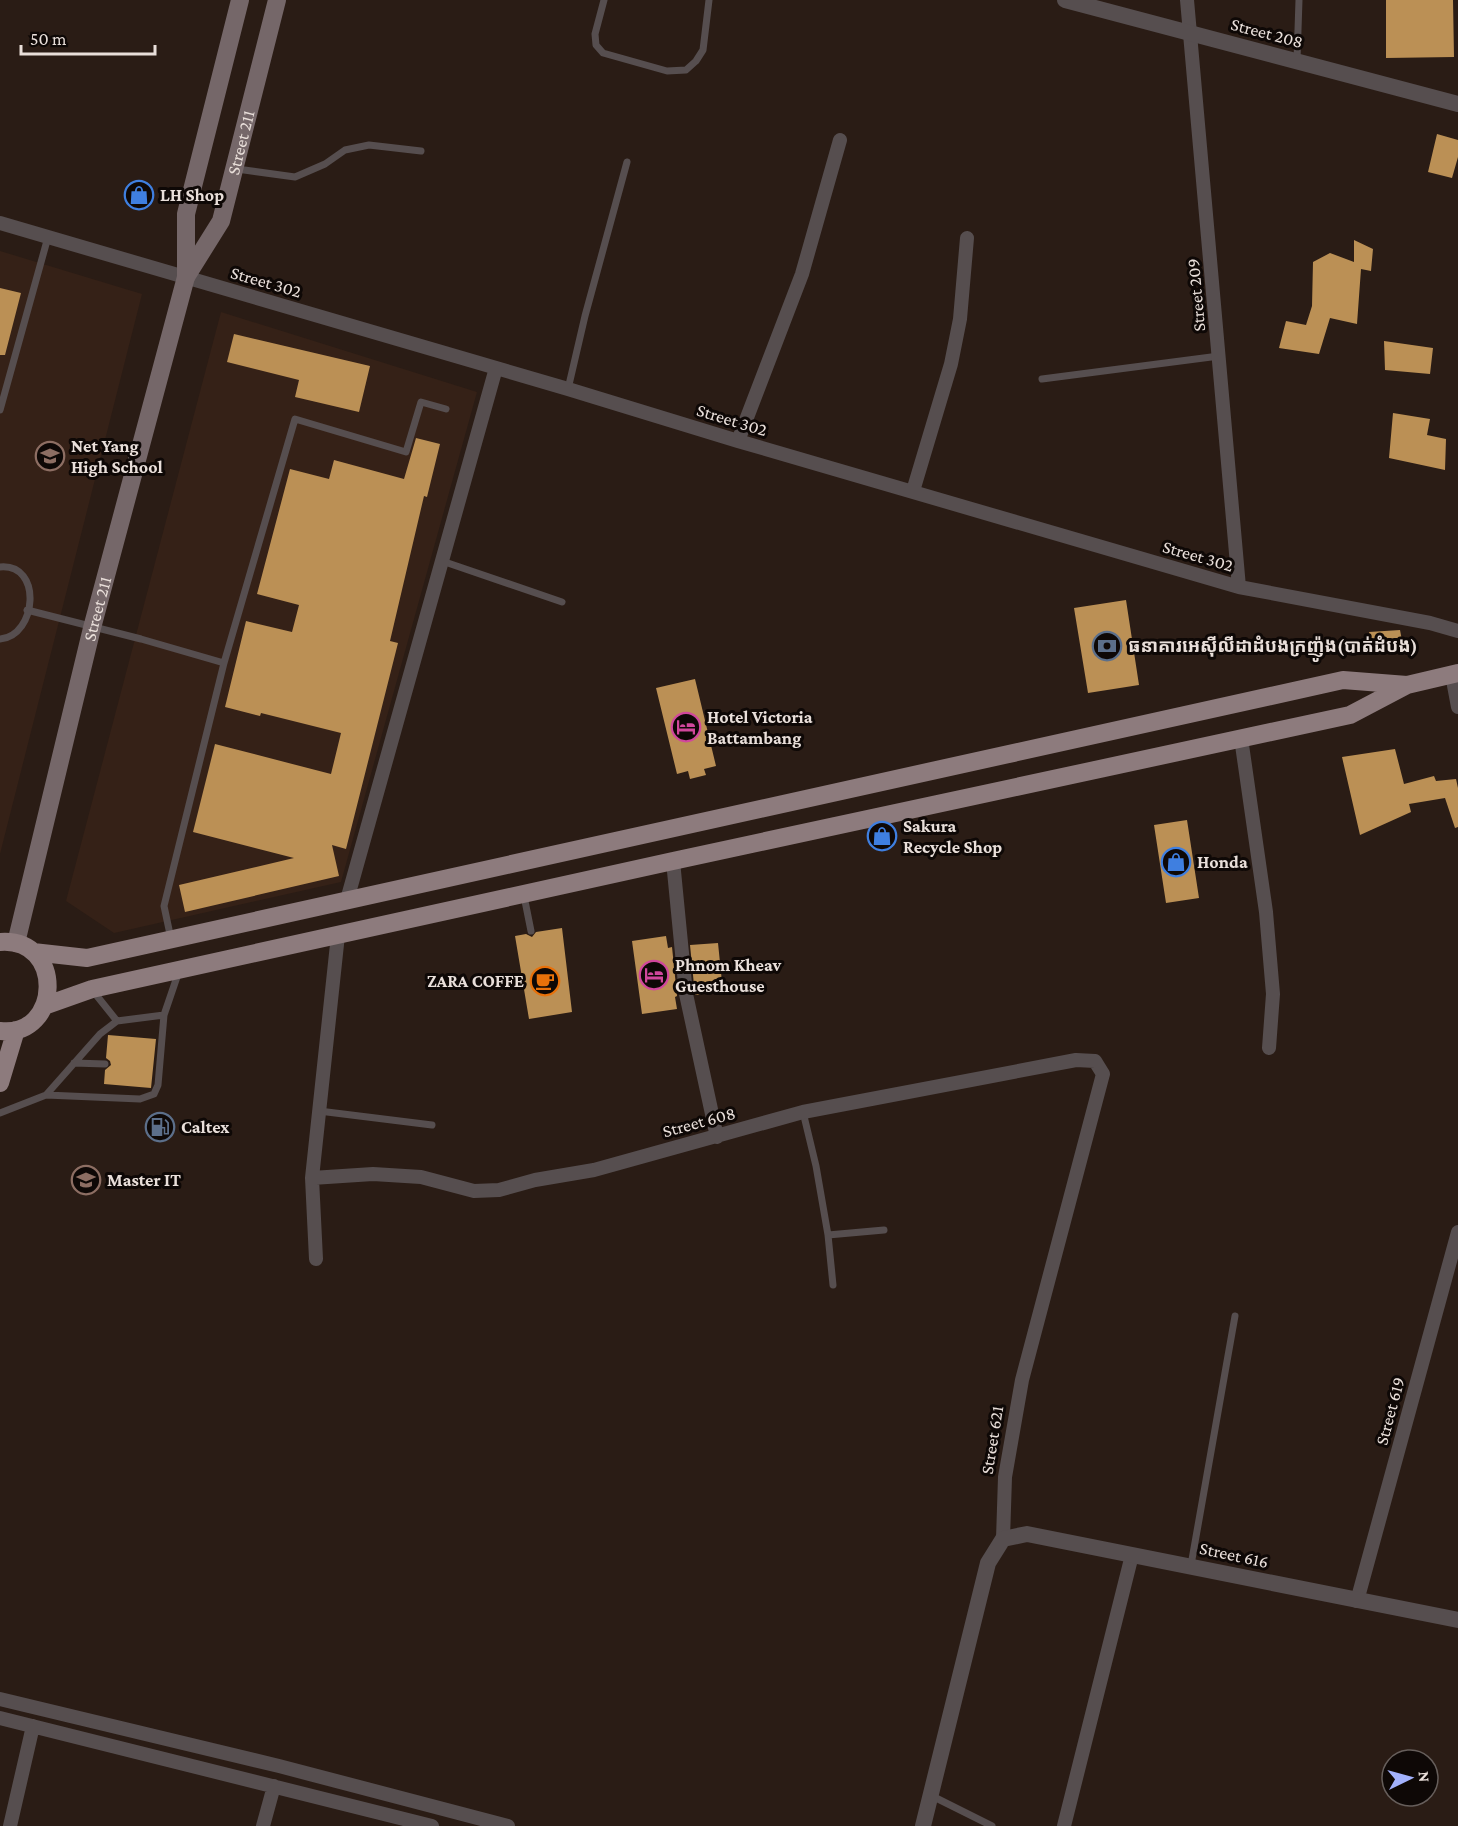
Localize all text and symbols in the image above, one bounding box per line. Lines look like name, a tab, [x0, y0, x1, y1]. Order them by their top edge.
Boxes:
street label: Street 208	[1229, 14, 1305, 52]
scale bar	[21, 18, 154, 56]
text: 50 m	[30, 29, 67, 49]
street label: Street 211	[223, 108, 259, 177]
shop icon: LH Shop	[123, 179, 155, 211]
place label: LH Shop	[160, 185, 224, 205]
street label: Street 209	[1183, 258, 1209, 332]
street label: Street 302	[228, 262, 304, 302]
street label: Street 302	[694, 400, 770, 440]
place label: Net Yang High School	[71, 436, 163, 477]
school or university icon: Net Yang High School	[34, 440, 66, 472]
street label: Street 302	[1160, 536, 1236, 576]
street label: Street 211	[79, 574, 115, 643]
bank icon: ធនាគារអេស៊ីលីដាដំបងក្រញ៉ូង(បាត់ដំបង)	[1091, 630, 1123, 662]
place label: ធនាគារអេស៊ីលីដាដំបងក្រញ៉ូង(បាត់ដំបង)	[1128, 635, 1418, 662]
place label: Hotel Victoria Battambang	[707, 707, 813, 748]
hotel icon: Hotel Victoria Battambang	[670, 711, 702, 743]
place label: Sakura Recycle Shop	[903, 816, 1002, 857]
shop icon: Sakura Recycle Shop	[866, 820, 898, 852]
shop icon: Honda	[1160, 846, 1192, 878]
place label: Honda	[1197, 852, 1248, 872]
place label: Phnom Kheav Guesthouse	[675, 955, 782, 996]
hotel icon: Phnom Kheav Guesthouse	[638, 959, 670, 991]
cafe icon: ZARA COFFE	[529, 965, 561, 997]
place label: ZARA COFFE	[427, 971, 524, 991]
street label: Street 608	[660, 1103, 738, 1141]
fuel station icon: Caltex	[144, 1111, 176, 1143]
place label: Caltex	[181, 1117, 230, 1137]
school or university icon: Master IT	[70, 1164, 102, 1196]
place label: Master IT	[107, 1170, 181, 1190]
street label: Street 619	[1371, 1375, 1409, 1447]
street label: Street 621	[977, 1404, 1007, 1476]
street label: Street 616	[1198, 1538, 1270, 1572]
north arrow	[1380, 1748, 1440, 1808]
text: N	[1416, 1771, 1433, 1783]

